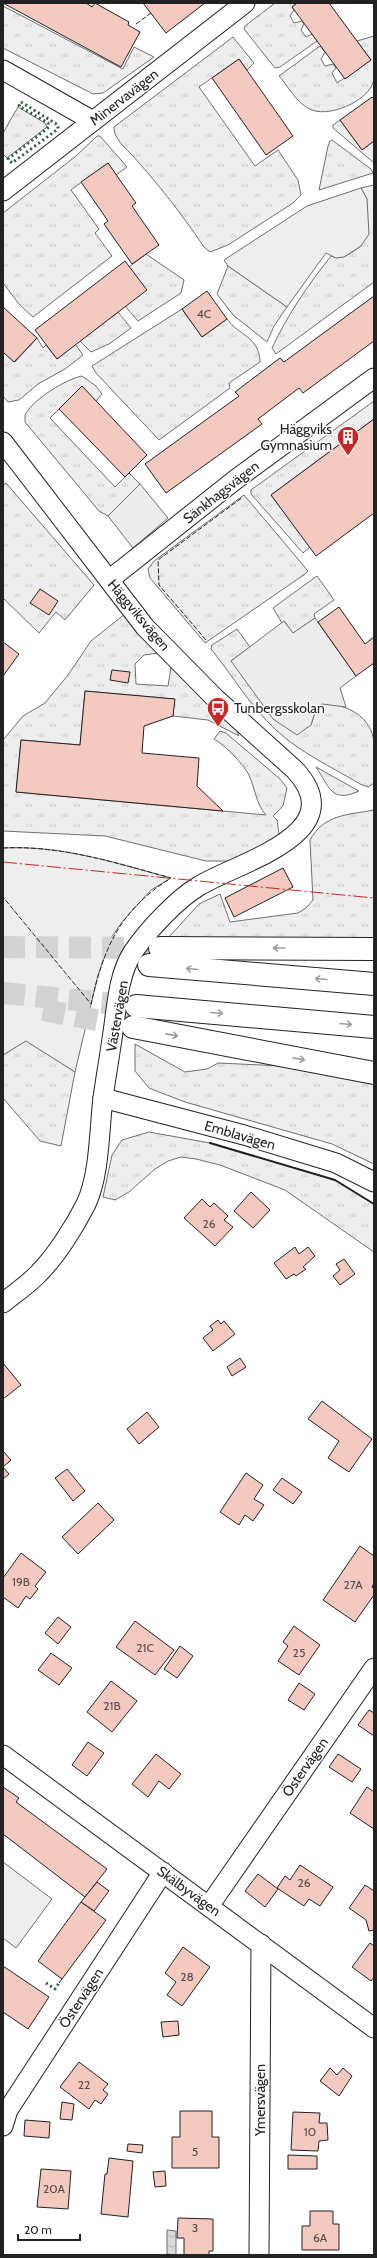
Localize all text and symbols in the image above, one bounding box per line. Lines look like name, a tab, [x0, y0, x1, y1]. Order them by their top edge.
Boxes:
street label: Minervavägen	[86, 64, 162, 129]
house number: 4C	[197, 306, 211, 321]
place label: Häggviks Gymnasium	[261, 420, 332, 454]
building icon: Häggviks Gymnasium	[335, 424, 361, 457]
street label: Sänkhagsvägen	[179, 457, 263, 527]
street label: Häggviksvägen	[104, 576, 174, 655]
bus stop icon: Tunbergsskolan	[205, 695, 231, 728]
place label: Tunbergsskolan	[234, 699, 325, 717]
one-way arrow	[273, 945, 286, 952]
one-way arrow	[186, 965, 199, 972]
one-way arrow	[315, 976, 328, 983]
street label: Västervägen	[102, 979, 132, 1053]
one-way arrow	[210, 1010, 223, 1017]
one-way arrow	[340, 1021, 353, 1028]
one-way arrow	[165, 1031, 178, 1039]
one-way arrow	[292, 1055, 305, 1063]
street label: Emblavägen	[202, 1116, 278, 1154]
house number: 26	[202, 1216, 216, 1231]
house number: 19B	[12, 1574, 30, 1589]
house number: 27A	[343, 1577, 363, 1592]
house number: 21C	[136, 1640, 154, 1655]
house number: 25	[293, 1645, 305, 1660]
house number: 21B	[103, 1698, 121, 1713]
street label: Östervägen	[278, 1734, 332, 1800]
street label: Skälbyvägen	[154, 1862, 225, 1920]
house number: 26	[297, 1875, 311, 1890]
street label: Östervägen	[55, 1964, 107, 2032]
house number: 28	[180, 1969, 194, 1984]
street label: Ymersvägen	[251, 2064, 269, 2137]
house number: 22	[78, 2077, 90, 2092]
house number: 10	[304, 2124, 316, 2139]
house number: 5	[192, 2144, 198, 2159]
house number: 20A	[43, 2181, 66, 2196]
scale bar	[18, 2216, 80, 2242]
house number: 3	[192, 2220, 198, 2235]
text: 20 m	[24, 2222, 52, 2237]
house number: 6A	[313, 2230, 328, 2245]

